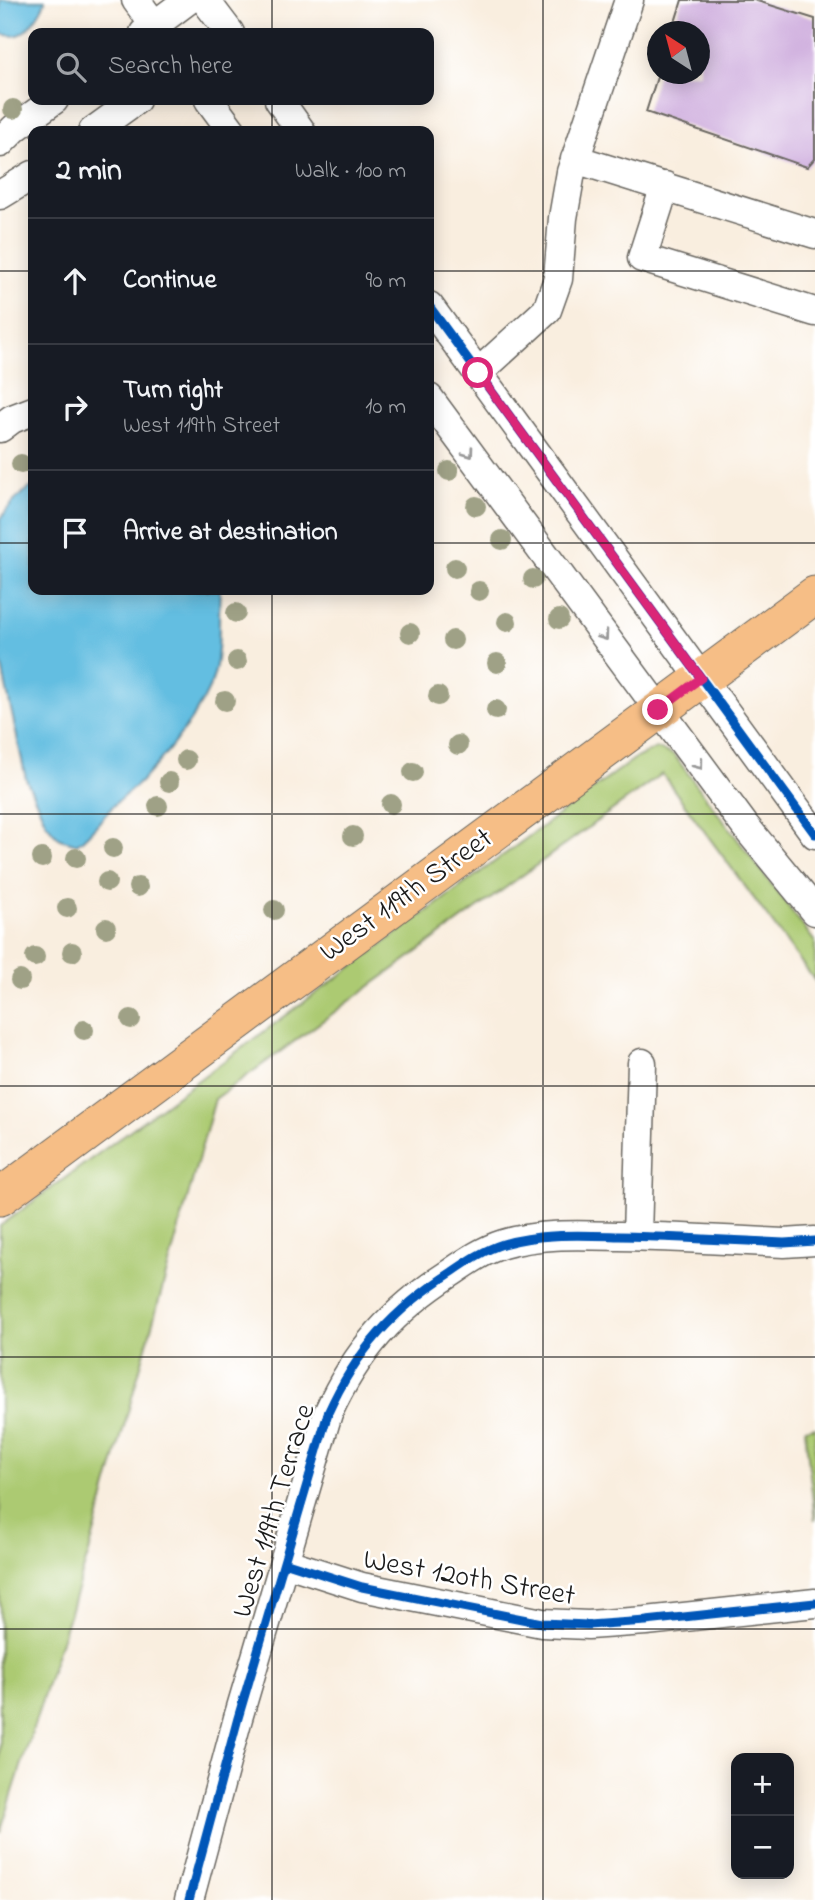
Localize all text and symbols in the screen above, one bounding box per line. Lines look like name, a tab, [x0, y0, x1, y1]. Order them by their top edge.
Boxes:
north arrow	[647, 21, 710, 84]
search box	[28, 28, 434, 105]
icon: search	[52, 48, 90, 86]
text: Search here	[108, 48, 233, 86]
text: 2 min	[56, 150, 122, 194]
text: Walk · 100 m	[295, 155, 406, 188]
icon: ahead	[56, 262, 94, 300]
text: Continue	[123, 262, 216, 300]
text: 90 m	[366, 265, 406, 298]
route start	[462, 357, 493, 388]
text: Turn right	[123, 372, 223, 410]
icon: right	[56, 388, 94, 426]
text: 10 m	[365, 391, 406, 424]
text: West 119th Street	[123, 410, 280, 443]
one-way arrow	[461, 445, 473, 458]
icon: arrive	[56, 514, 94, 552]
text: Arrive at destination	[123, 514, 338, 552]
one-way arrow	[596, 629, 608, 641]
route end	[642, 694, 673, 725]
one-way arrow	[691, 757, 703, 770]
street label: West 119th Street	[311, 818, 503, 974]
street label: West 119th Terrace	[222, 1398, 329, 1623]
street label: West 120th Street	[360, 1539, 578, 1619]
map controls	[731, 1753, 794, 1879]
button: +	[731, 1753, 794, 1816]
button: −	[731, 1816, 794, 1879]

